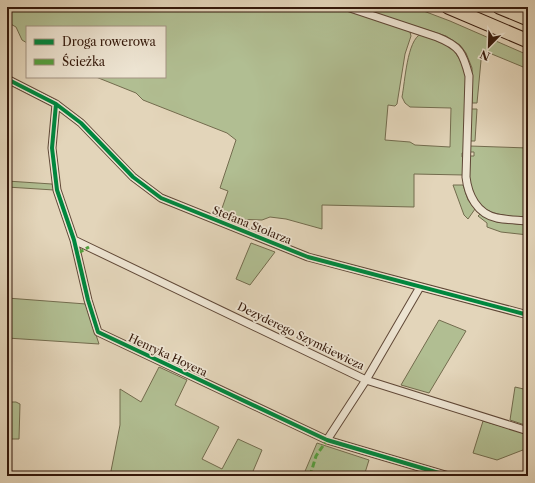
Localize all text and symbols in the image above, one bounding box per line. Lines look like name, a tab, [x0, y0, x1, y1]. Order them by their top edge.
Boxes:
legend	[26, 26, 166, 78]
north arrow	[469, 26, 509, 66]
text: Droga rowerowa	[62, 34, 156, 49]
text: N	[478, 47, 492, 64]
text: Ścieżka	[62, 53, 106, 69]
street label: Stefana Stolarza	[210, 203, 294, 247]
street label: Dezyderego Szymkiewicza	[235, 299, 367, 373]
street label: Henryka Hoyera	[126, 331, 210, 380]

